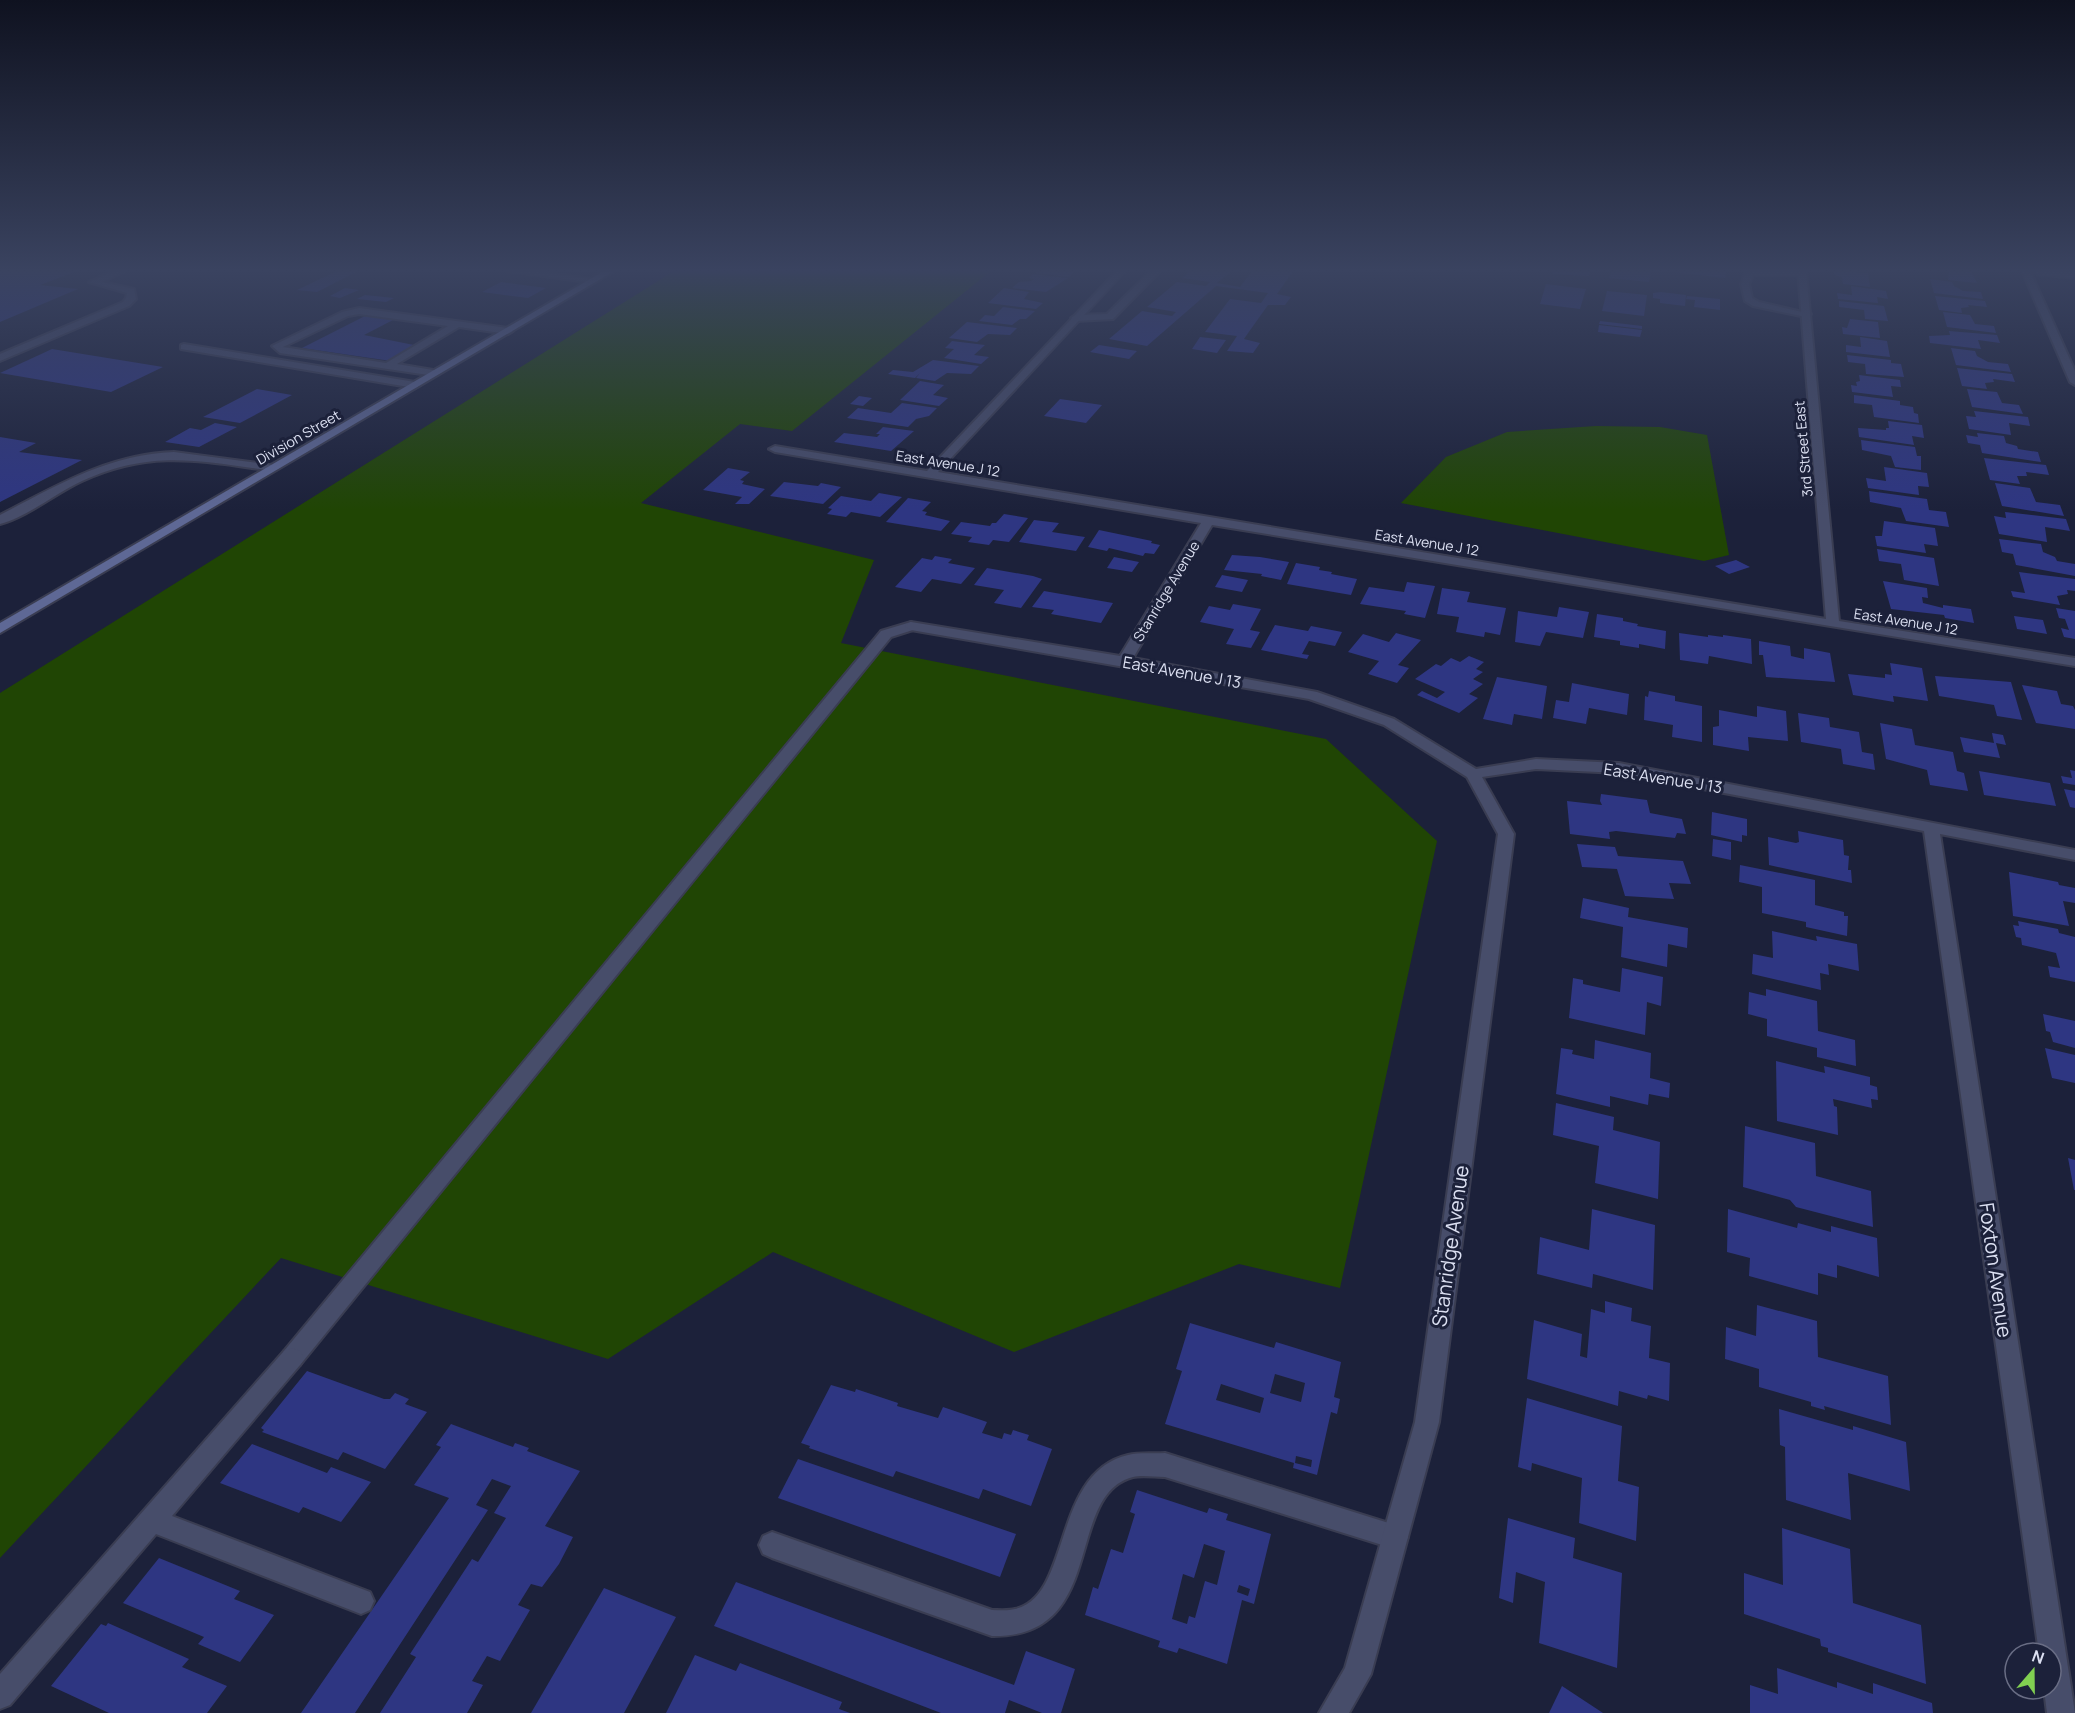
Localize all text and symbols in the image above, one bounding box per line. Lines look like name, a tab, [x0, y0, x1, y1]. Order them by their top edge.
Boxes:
street label: 3rd Street East	[1789, 400, 1817, 498]
street label: Division Street	[252, 405, 344, 469]
street label: East Avenue J 12	[895, 445, 1001, 481]
street label: East Avenue J 12	[1374, 524, 1480, 560]
street label: Stanridge Avenue	[1128, 537, 1204, 645]
street label: East Avenue J 12	[1853, 603, 1959, 639]
street label: East Avenue J 13	[1121, 651, 1243, 693]
street label: East Avenue J 13	[1602, 758, 1724, 798]
street label: Stanridge Avenue	[1425, 1163, 1475, 1329]
street label: Foxton Avenue	[1973, 1201, 2019, 1339]
north arrow	[2003, 1641, 2063, 1701]
text: N	[2029, 1645, 2047, 1669]

